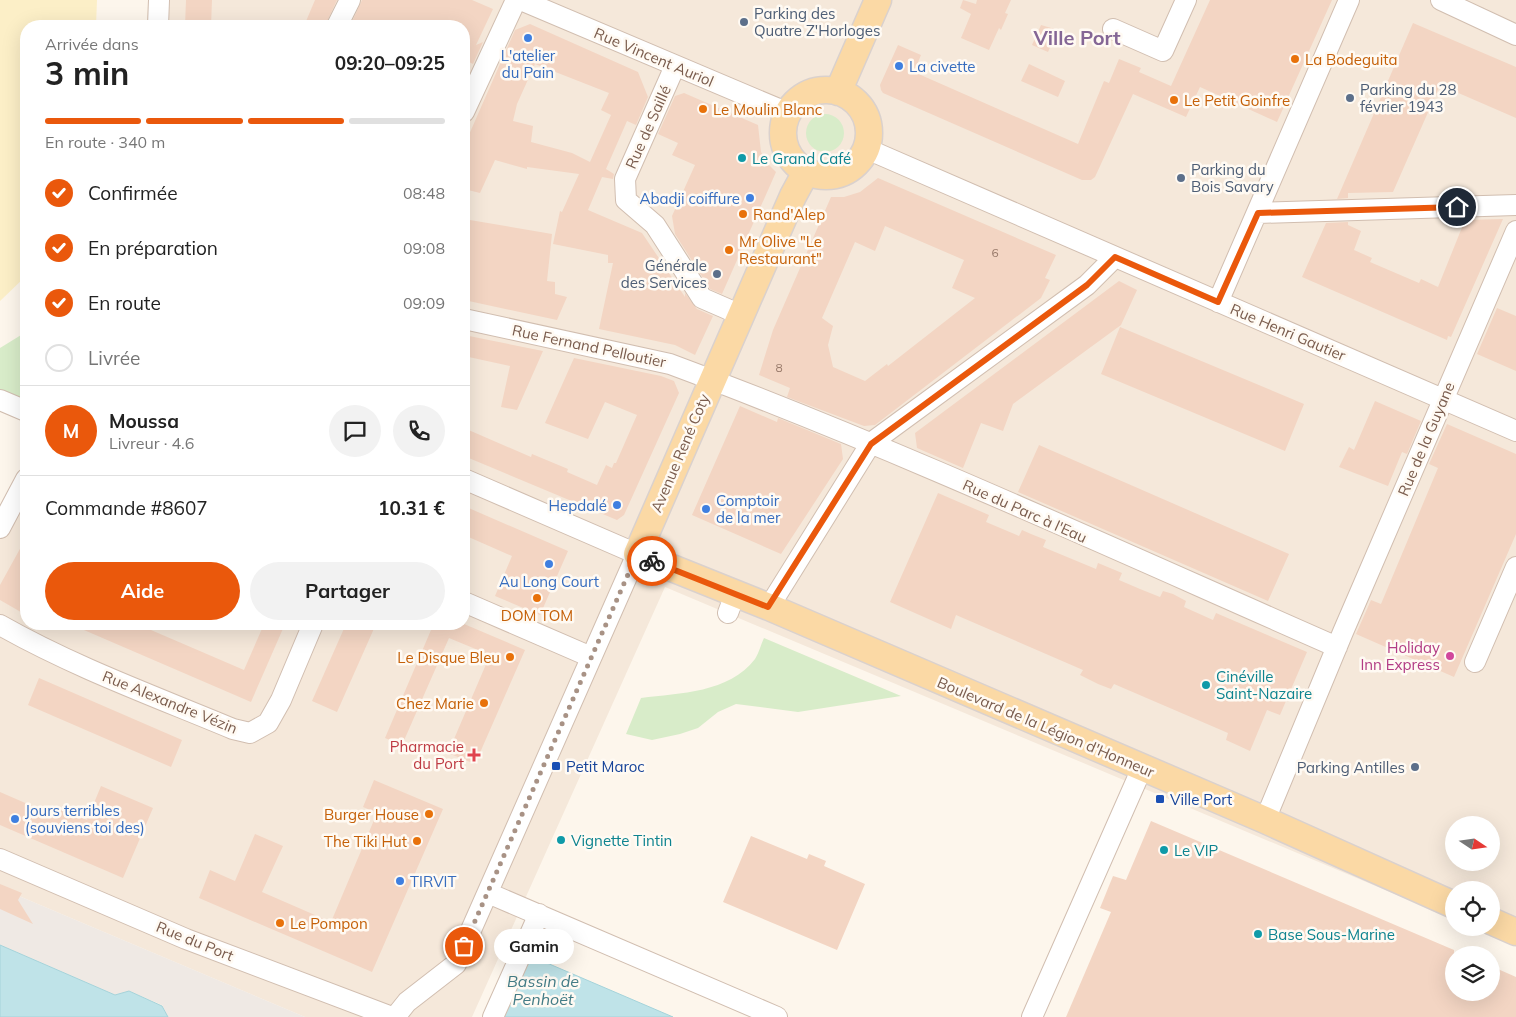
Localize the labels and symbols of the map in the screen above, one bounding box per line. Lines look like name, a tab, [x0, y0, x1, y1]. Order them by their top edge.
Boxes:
place label: Parking des Quatre Z'Horloges	[754, 4, 880, 40]
marker: Parking des Quatre Z'Horloges	[738, 16, 750, 28]
street label: Rue Vincent Auriol	[591, 23, 717, 91]
district label: Ville Port	[1032, 25, 1121, 50]
marker: L'atelier du Pain	[522, 32, 534, 44]
place label: L'atelier du Pain	[501, 46, 556, 82]
place label: La Bodeguita	[1305, 50, 1398, 69]
marker: La Bodeguita	[1289, 53, 1301, 65]
place label: La civette	[909, 57, 975, 76]
marker: La civette	[893, 60, 905, 72]
place label: Parking du 28 février 1943	[1360, 80, 1456, 116]
street label: Rue de Saillé	[621, 82, 675, 172]
place label: Le Petit Goinfre	[1184, 91, 1290, 110]
marker: Parking du 28 février 1943	[1344, 92, 1356, 104]
marker: Le Petit Goinfre	[1168, 94, 1180, 106]
place label: Le Moulin Blanc	[713, 100, 822, 119]
marker: Le Moulin Blanc	[697, 103, 709, 115]
place label: Le Grand Café	[752, 149, 851, 168]
marker: Le Grand Café	[736, 152, 748, 164]
place label: Parking du Bois Savary	[1191, 160, 1274, 196]
marker: Parking du Bois Savary	[1175, 172, 1187, 184]
pin	[1436, 186, 1478, 228]
place label: Abadji coiffure	[639, 189, 740, 208]
marker: Abadji coiffure	[744, 192, 756, 204]
place label: Rand'Alep	[753, 205, 825, 224]
marker: Rand'Alep	[737, 208, 749, 220]
place label: Mr Olive "Le Restaurant"	[739, 232, 822, 268]
marker: Mr Olive "Le Restaurant"	[723, 244, 735, 256]
house number: 6	[991, 245, 999, 260]
place label: Générale des Services	[621, 256, 707, 292]
marker: Générale des Services	[711, 268, 723, 280]
street label: Rue Henri Gautier	[1227, 299, 1349, 365]
street label: Rue Fernand Pelloutier	[510, 320, 668, 372]
house number: 8	[775, 360, 783, 375]
street label: Rue de la Guyane	[1393, 379, 1459, 499]
street label: Avenue René Coty	[646, 391, 714, 515]
street label: Rue du Parc à l'Eau	[960, 475, 1090, 547]
place label: Comptoir de la mer	[716, 491, 781, 527]
place label: Hepdalé	[549, 496, 607, 515]
marker: Hepdalé	[611, 499, 623, 511]
marker: Comptoir de la mer	[700, 503, 712, 515]
courier	[627, 536, 677, 586]
marker: Au Long Court	[543, 558, 555, 570]
place label: Au Long Court	[499, 572, 599, 591]
marker: DOM TOM	[531, 592, 543, 604]
place label: DOM TOM	[501, 606, 573, 625]
place label: Holiday Inn Express	[1360, 638, 1440, 674]
place label: Le Disque Bleu	[397, 648, 500, 667]
marker: Holiday Inn Express	[1444, 650, 1456, 662]
marker: Le Disque Bleu	[504, 651, 516, 663]
street label: Rue Alexandre Vézin	[100, 666, 240, 738]
place label: Cinéville Saint-Nazaire	[1216, 667, 1312, 703]
street label: Boulevard de la Légion d'Honneur	[935, 673, 1158, 782]
marker: Cinéville Saint-Nazaire	[1200, 679, 1212, 691]
place label: Chez Marie	[396, 694, 474, 713]
marker: Chez Marie	[478, 697, 490, 709]
place label: Pharmacie du Port	[390, 737, 464, 773]
marker: Pharmacie du Port	[468, 749, 480, 761]
place label: Petit Maroc	[566, 757, 645, 776]
place label: Parking Antilles	[1297, 758, 1405, 777]
marker: Petit Maroc	[550, 760, 562, 772]
marker: Parking Antilles	[1409, 761, 1421, 773]
place label: Ville Port	[1170, 790, 1232, 809]
marker: Ville Port	[1154, 793, 1166, 805]
place label: Jours terribles (souviens toi des)	[25, 801, 145, 837]
place label: Burger House	[324, 805, 419, 824]
marker: Burger House	[423, 808, 435, 820]
marker: Jours terribles (souviens toi des)	[9, 813, 21, 825]
north arrow	[1445, 816, 1500, 871]
place label: Vignette Tintin	[571, 831, 672, 850]
place label: The Tiki Hut	[324, 832, 407, 851]
marker: Vignette Tintin	[555, 834, 567, 846]
marker: The Tiki Hut	[411, 835, 423, 847]
place label: Le VIP	[1174, 841, 1219, 860]
marker: Le VIP	[1158, 844, 1170, 856]
place label: TIRVIT	[410, 872, 457, 891]
marker: TIRVIT	[394, 875, 406, 887]
place label: Le Pompon	[290, 914, 368, 933]
street label: Rue du Port	[154, 917, 236, 965]
marker: Le Pompon	[274, 917, 286, 929]
pin	[443, 925, 485, 967]
place label: Base Sous-Marine	[1268, 925, 1395, 944]
callout: Gamin	[494, 928, 574, 964]
marker: Base Sous-Marine	[1252, 928, 1264, 940]
water label: Bassin de Penhoët	[507, 971, 579, 1009]

